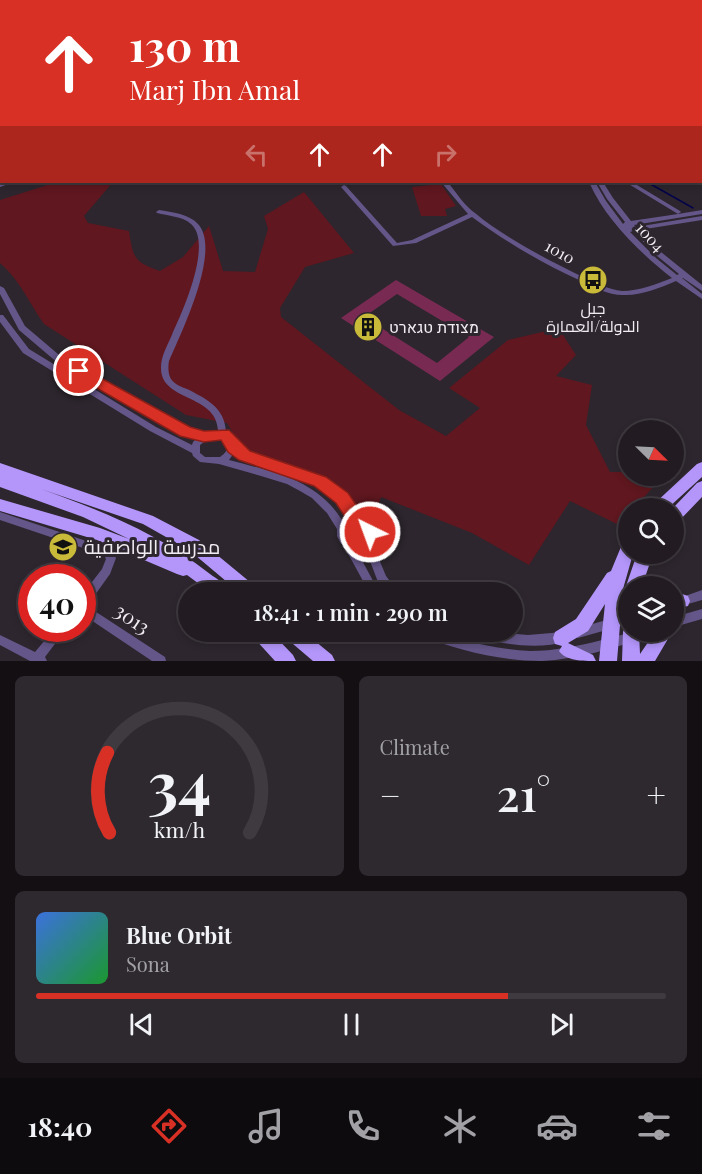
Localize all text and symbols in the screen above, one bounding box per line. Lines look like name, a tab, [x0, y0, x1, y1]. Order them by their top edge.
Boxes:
text: 130 m	[129, 17, 240, 73]
icon: ahead	[30, 24, 108, 102]
text: Marj Ibn Amal	[129, 71, 300, 107]
icon: left	[240, 138, 273, 171]
icon: ahead	[303, 138, 336, 171]
icon: ahead	[366, 138, 399, 171]
icon: right	[429, 138, 462, 171]
street label: 1004	[631, 217, 669, 256]
street label: 1010	[542, 235, 579, 268]
bus stop icon: جبل الدولة/العمارة	[577, 264, 609, 296]
place label: جبل الدولة/العمارة	[546, 297, 640, 336]
building icon: מצודת טגארט	[352, 311, 384, 343]
place label: מצודת טגארט	[389, 316, 479, 337]
pin	[53, 345, 104, 396]
icon: arrive	[62, 354, 95, 387]
north arrow	[618, 420, 684, 486]
map controls	[618, 420, 684, 642]
button: search	[618, 498, 684, 564]
position arrow	[338, 500, 402, 564]
school or university icon: مدرسة الواصفية	[47, 531, 79, 563]
place label: مدرسة الواصفية	[84, 532, 220, 559]
speed limit sign: 40	[18, 564, 96, 642]
button: layers	[618, 576, 684, 642]
street label: 3013	[110, 596, 156, 639]
text: 18:41 · 1 min · 290 m	[253, 597, 448, 627]
text: Climate	[380, 733, 450, 760]
text: 34	[148, 739, 211, 823]
text: 21°	[497, 763, 551, 823]
text: −	[380, 772, 401, 816]
text: +	[647, 772, 666, 816]
text: km/h	[154, 815, 205, 843]
text: Blue Orbit	[126, 920, 232, 950]
text: Sona	[126, 950, 170, 977]
icon: previous	[125, 1008, 158, 1041]
icon: pause	[335, 1008, 368, 1041]
icon: next	[545, 1008, 578, 1041]
icon: directions	[148, 1105, 190, 1147]
icon: music	[245, 1105, 287, 1147]
icon: phone	[342, 1105, 384, 1147]
icon: climate	[439, 1105, 481, 1147]
icon: car	[536, 1105, 578, 1147]
icon: filters	[633, 1105, 675, 1147]
text: 18:40	[28, 1108, 93, 1144]

